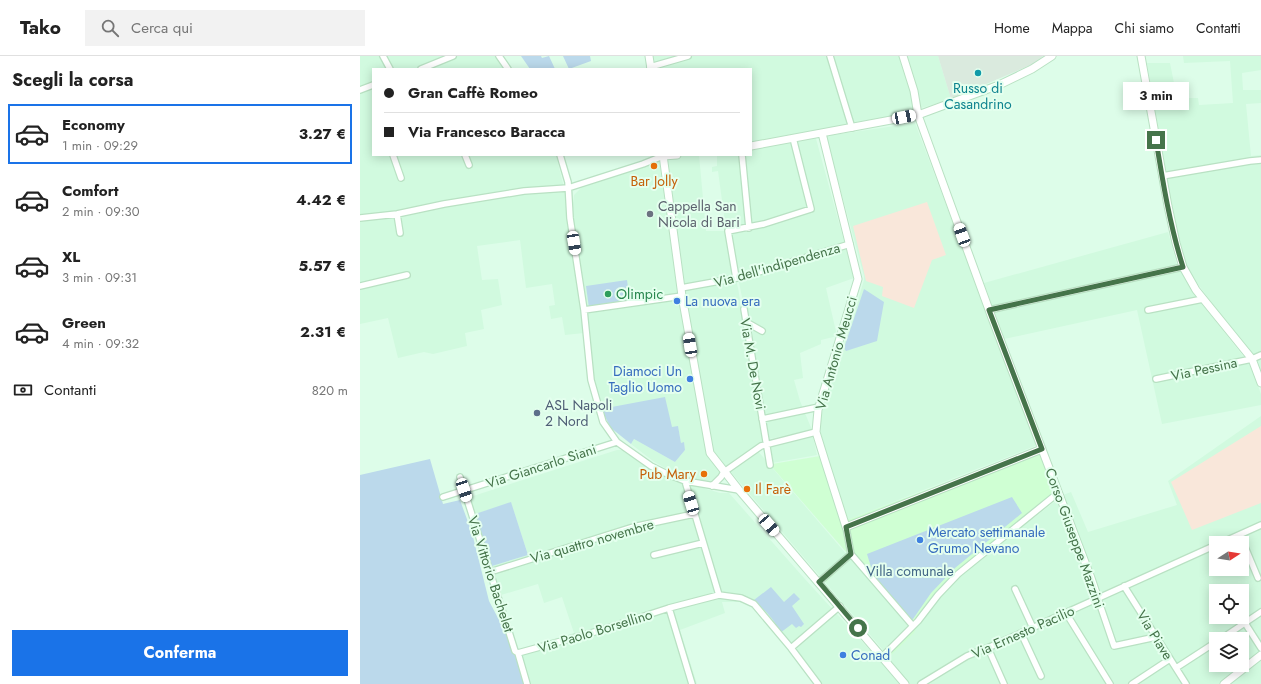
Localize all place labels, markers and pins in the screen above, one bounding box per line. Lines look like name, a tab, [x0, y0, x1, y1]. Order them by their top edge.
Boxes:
marker: Russo di Casandrino	[973, 68, 983, 78]
place label: Russo di Casandrino	[944, 78, 1012, 114]
marker: Bar Jolly	[649, 161, 659, 171]
place label: Bar Jolly	[630, 171, 678, 191]
place label: Cappella San Nicola di Bari	[658, 196, 740, 232]
marker: Cappella San Nicola di Bari	[645, 209, 655, 219]
place label: Olimpic	[616, 284, 663, 304]
marker: Olimpic	[603, 289, 613, 299]
place label: La nuova era	[685, 291, 760, 311]
marker: La nuova era	[672, 296, 682, 306]
place label: Diamoci Un Taglio Uomo	[609, 361, 682, 397]
marker: Diamoci Un Taglio Uomo	[685, 374, 695, 384]
place label: ASL Napoli 2 Nord	[545, 395, 612, 431]
marker: ASL Napoli 2 Nord	[532, 408, 542, 418]
place label: Pub Mary	[640, 464, 697, 484]
marker: Pub Mary	[699, 469, 709, 479]
place label: Il Farè	[755, 479, 791, 499]
marker: Il Farè	[742, 484, 752, 494]
place label: Mercato settimanale Grumo Nevano	[928, 522, 1045, 558]
marker: Mercato settimanale Grumo Nevano	[915, 535, 925, 545]
place label: Conad	[851, 645, 890, 665]
marker: Conad	[838, 650, 848, 660]

